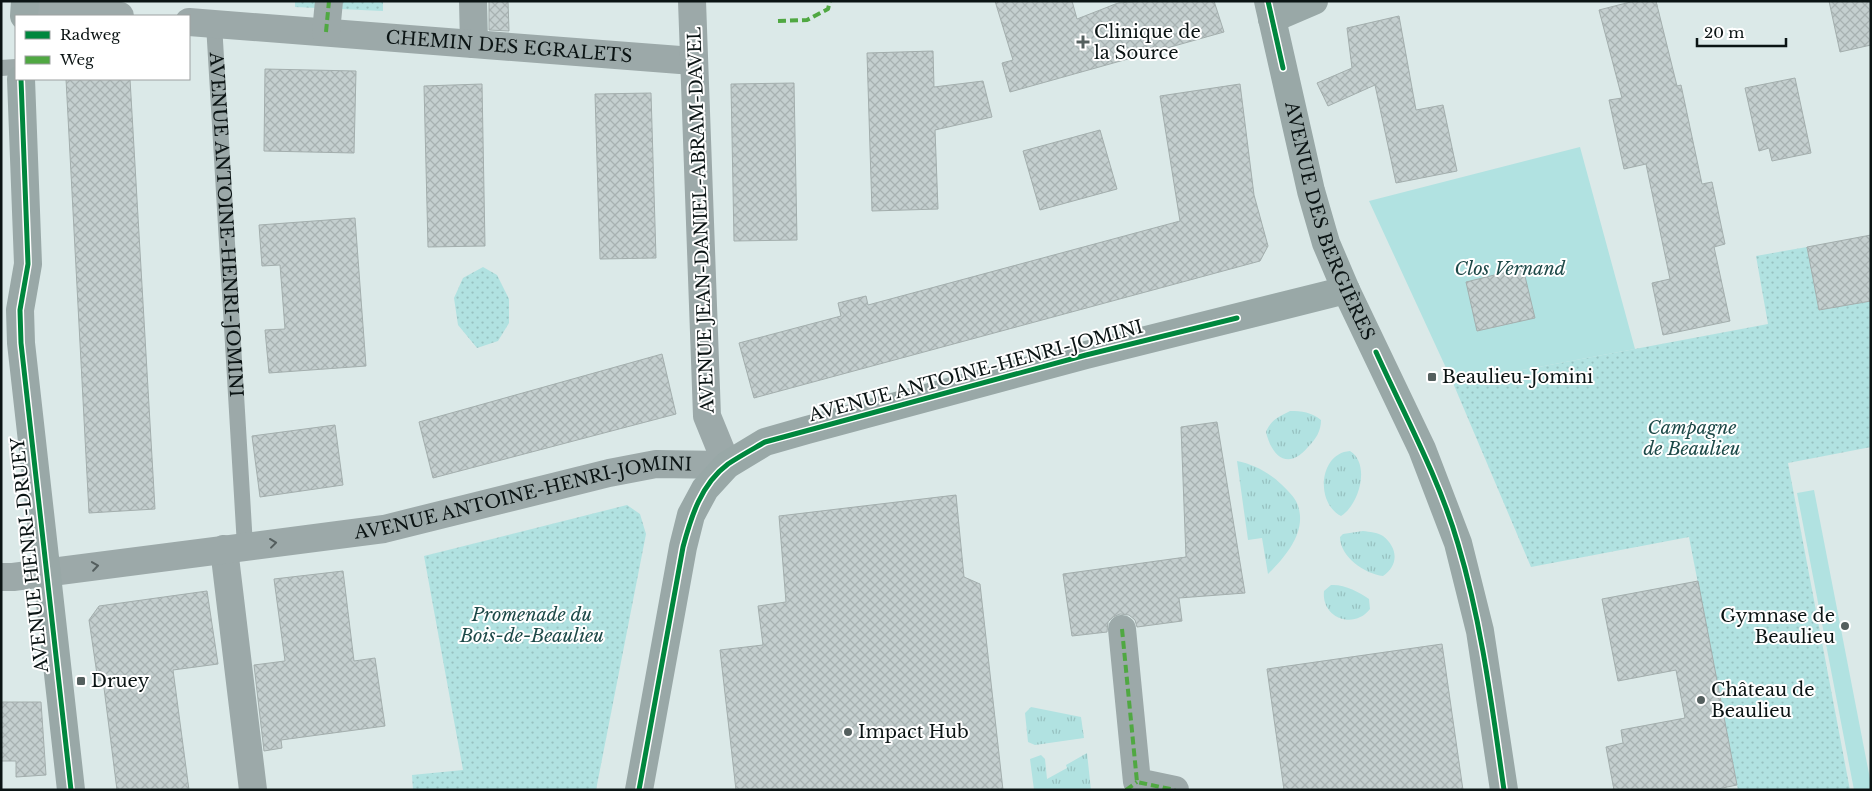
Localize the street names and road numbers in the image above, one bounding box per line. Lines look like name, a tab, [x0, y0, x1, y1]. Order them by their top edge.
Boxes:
street label: CHEMIN DES EGRALETS	[385, 26, 633, 67]
street label: AVENUE JEAN-DANIEL-ABRAM-DAVEL	[683, 26, 719, 415]
street label: AVENUE ANTOINE-HENRI-JOMINI	[205, 51, 247, 398]
street label: AVENUE DES BERGIÈRES	[1280, 98, 1379, 344]
street label: AVENUE ANTOINE-HENRI-JOMINI	[805, 316, 1146, 427]
street label: AVENUE HENRI-DRUEY	[7, 435, 53, 675]
street label: AVENUE ANTOINE-HENRI-JOMINI	[352, 452, 692, 544]

